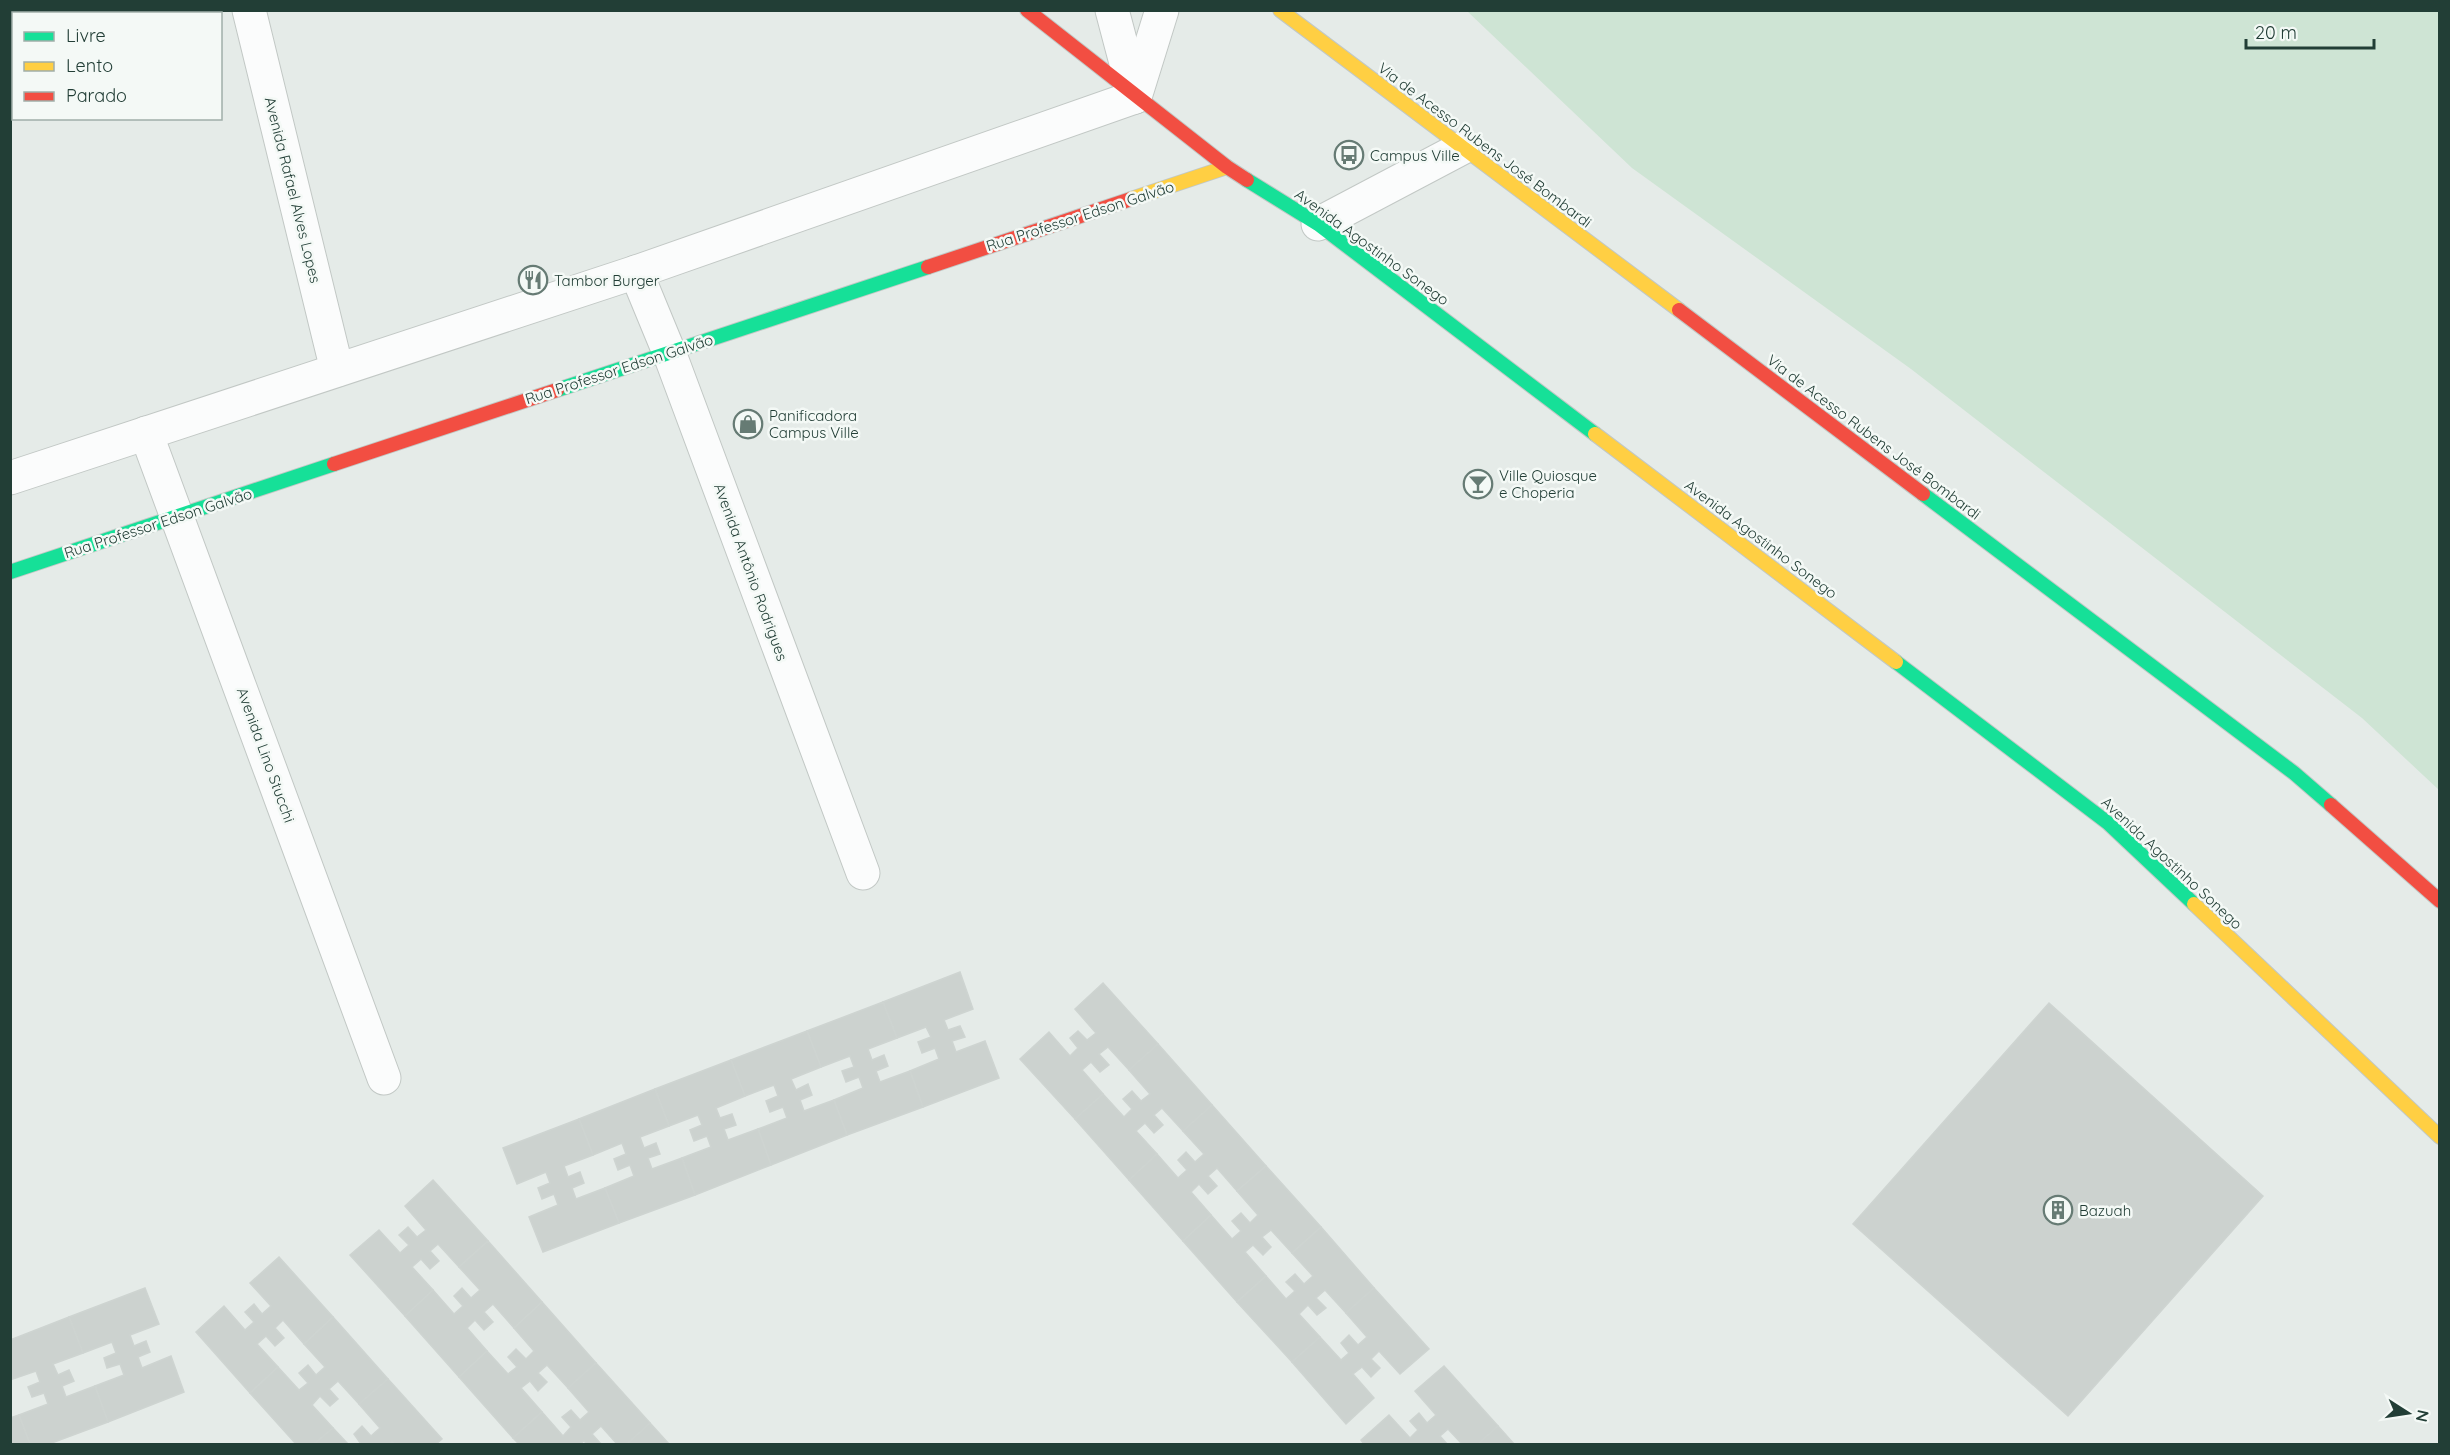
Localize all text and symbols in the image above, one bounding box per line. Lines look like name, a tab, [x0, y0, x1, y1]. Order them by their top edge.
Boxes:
legend	[12, 12, 222, 120]
scale bar	[2246, 12, 2374, 50]
text: 20 m	[2255, 21, 2297, 44]
text: Livre	[66, 24, 106, 47]
text: Lento	[66, 54, 113, 77]
street label: Via de Acesso Rubens José Bombardi	[1374, 58, 1596, 232]
text: Parado	[66, 84, 127, 107]
street label: Avenida Rafael Alves Lopes	[261, 95, 325, 285]
bus stop icon: Campus Ville	[1333, 139, 1365, 171]
place label: Campus Ville	[1370, 146, 1460, 165]
street label: Rua Professor Edson Galvão	[984, 177, 1176, 255]
street label: Avenida Agostinho Sonego	[1291, 185, 1453, 309]
restaurant icon: Tambor Burger	[517, 264, 549, 296]
place label: Tambor Burger	[554, 271, 660, 290]
street label: Rua Professor Edson Galvão	[523, 330, 715, 408]
street label: Via de Acesso Rubens José Bombardi	[1763, 350, 1985, 524]
place label: Panificadora Campus Ville	[769, 406, 859, 442]
shop icon: Panificadora Campus Ville	[732, 408, 764, 440]
place label: Ville Quiosque e Choperia	[1499, 466, 1597, 502]
bar icon: Ville Quiosque e Choperia	[1462, 468, 1494, 500]
street label: Avenida Agostinho Sonego	[1681, 475, 1841, 603]
street label: Avenida Antônio Rodrigues	[710, 481, 792, 663]
street label: Rua Professor Edson Galvão	[62, 484, 254, 562]
street label: Avenida Lino Stucchi	[233, 685, 299, 825]
street label: Avenida Agostinho Sonego	[2098, 793, 2246, 933]
building icon: Bazuah	[2042, 1194, 2074, 1226]
place label: Bazuah	[2079, 1201, 2131, 1220]
north arrow	[2378, 1383, 2438, 1443]
text: N	[2412, 1408, 2434, 1424]

